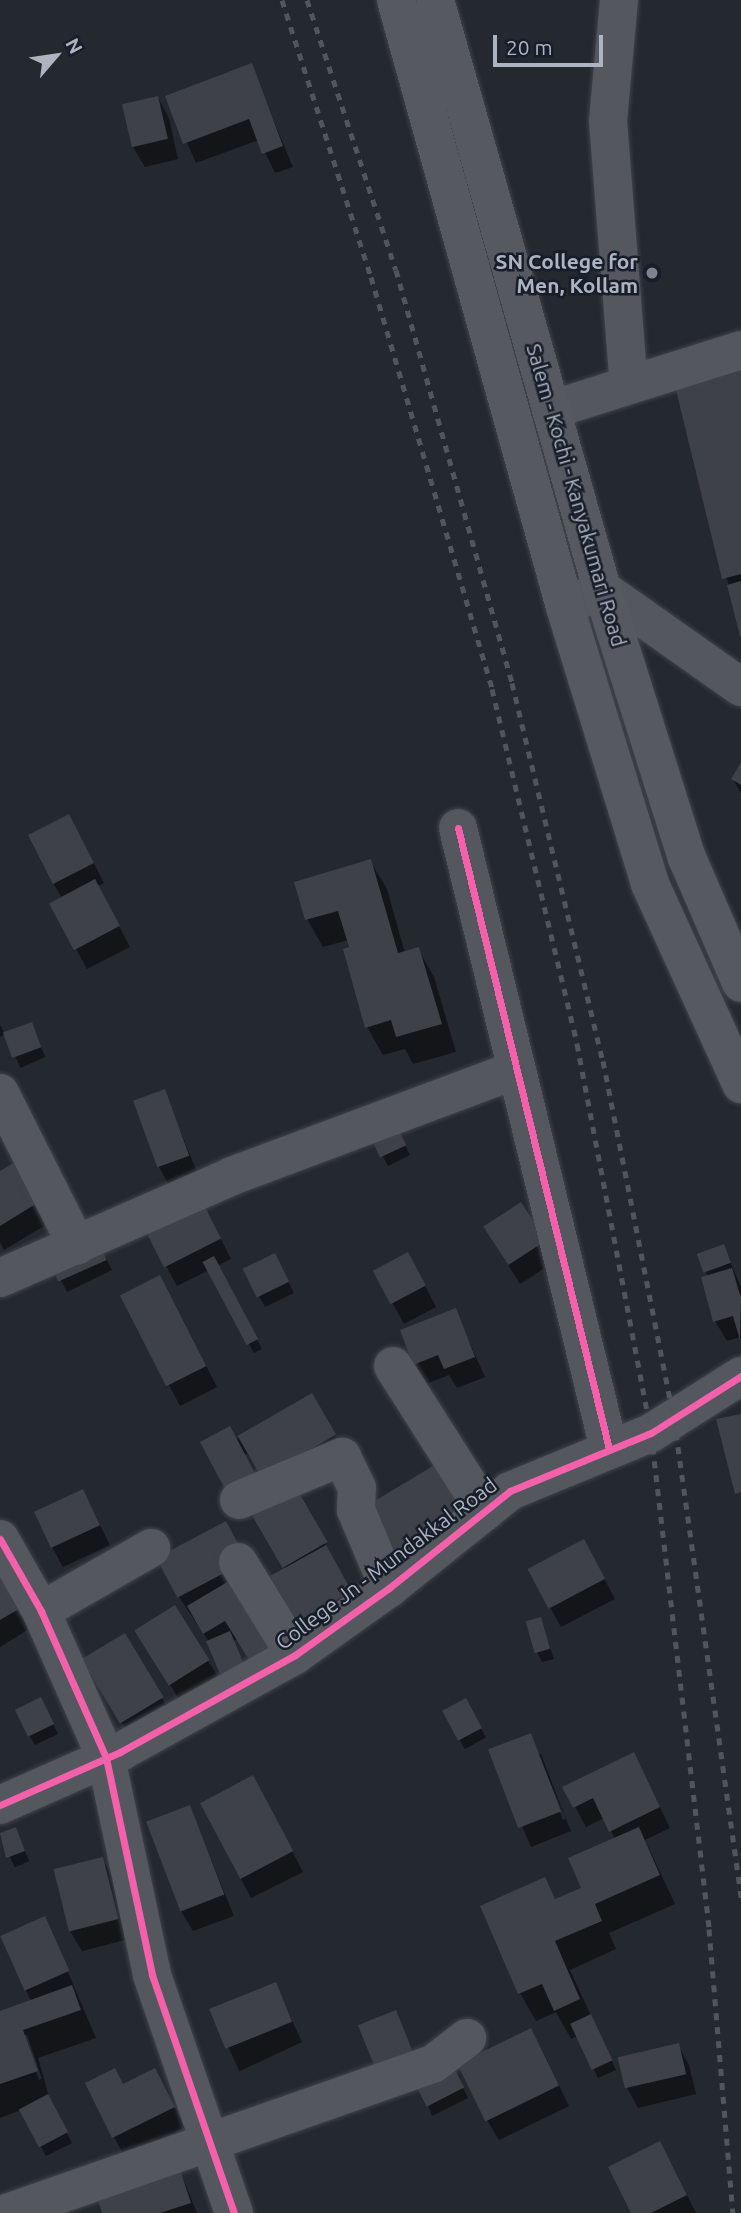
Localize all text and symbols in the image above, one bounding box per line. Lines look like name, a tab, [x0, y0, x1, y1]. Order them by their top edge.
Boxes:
north arrow	[21, 21, 91, 91]
scale bar	[496, 21, 606, 65]
text: N	[61, 34, 87, 57]
text: 20 m	[506, 35, 553, 59]
place label: SN College for Men, Kollam	[496, 248, 638, 298]
marker: SN College for Men, Kollam	[644, 265, 660, 281]
street label: Salem - Kochi - Kanyakumari Road	[522, 341, 632, 649]
street label: College Jn - Mundakkal Road	[271, 1472, 501, 1654]

